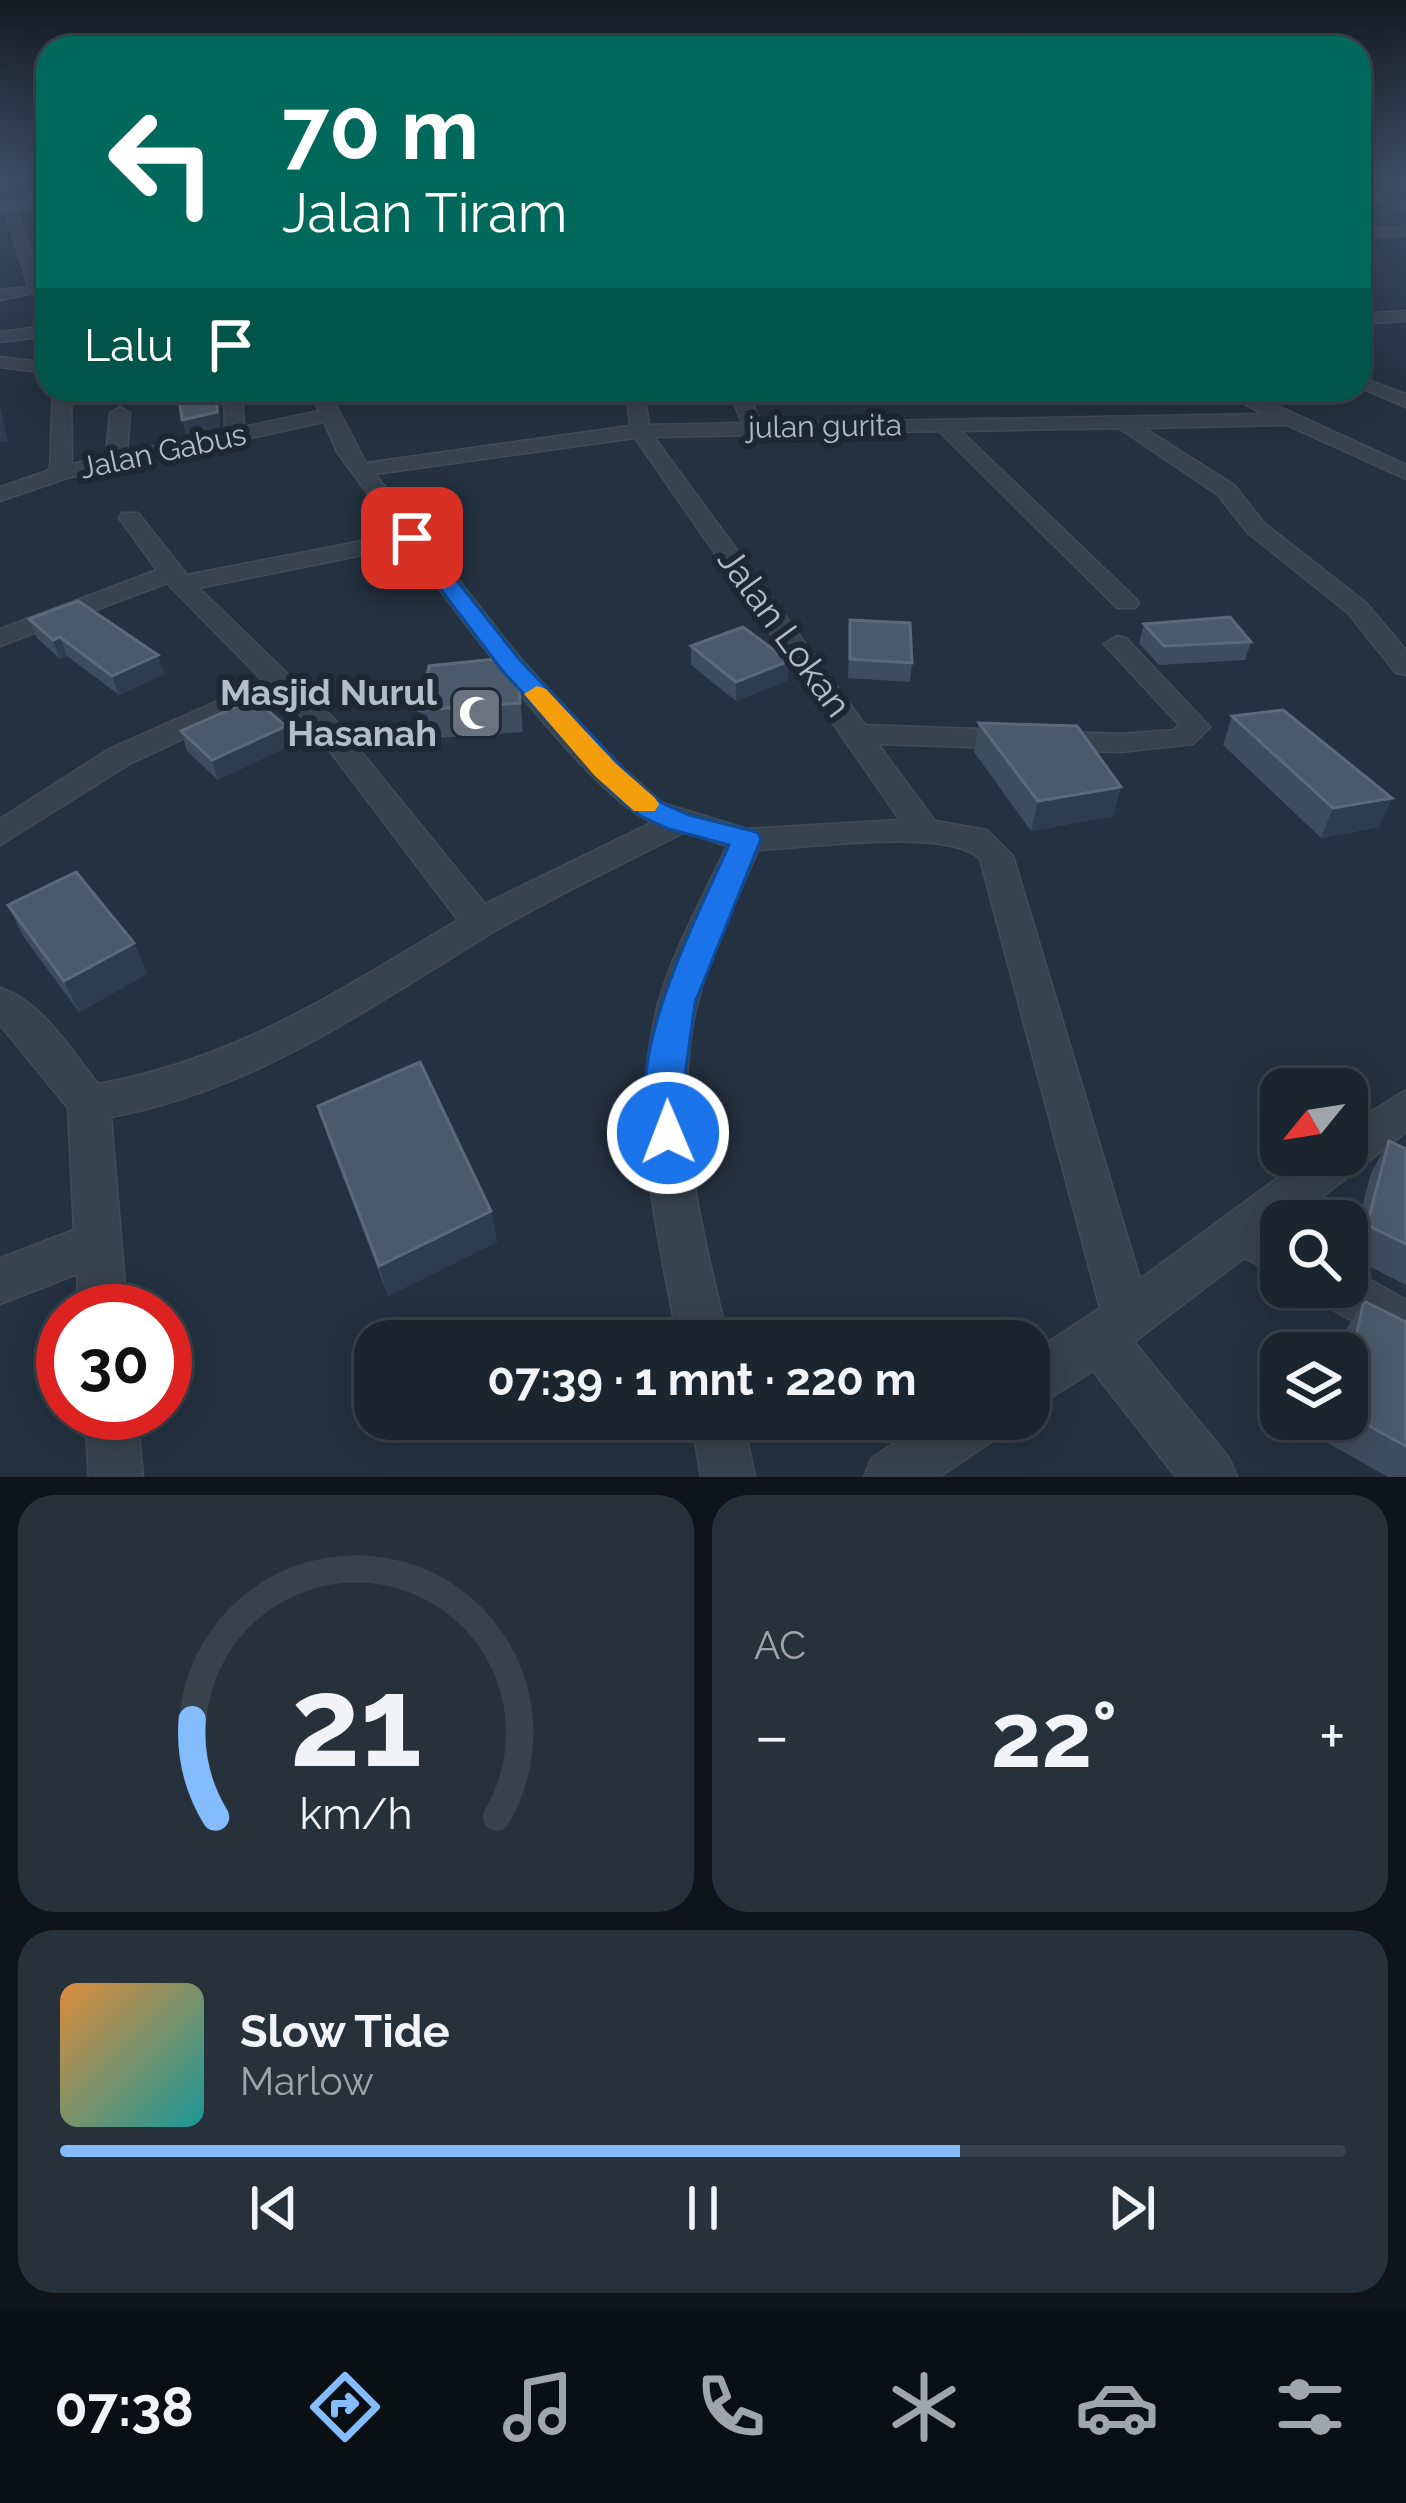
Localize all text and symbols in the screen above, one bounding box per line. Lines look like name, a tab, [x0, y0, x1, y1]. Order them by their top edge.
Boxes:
text: 70 m	[282, 80, 479, 179]
icon: left	[84, 84, 240, 240]
text: Jalan Tiram	[282, 181, 567, 245]
icon: arrive	[198, 312, 264, 378]
text: Lalu	[84, 319, 174, 372]
street label: julan gurita	[744, 407, 902, 445]
street label: Jalan Gabus	[77, 416, 249, 486]
pin	[361, 487, 463, 589]
icon: arrive	[379, 505, 445, 571]
street label: Jalan Lokan	[710, 540, 860, 724]
place label: Masjid Nurul Hasanah	[220, 671, 438, 754]
mosque icon: Masjid Nurul Hasanah	[448, 685, 504, 741]
north arrow	[1260, 1068, 1368, 1176]
map controls	[1260, 1068, 1368, 1440]
position arrow	[605, 1070, 731, 1196]
button: search	[1260, 1200, 1368, 1308]
speed limit sign: 30	[36, 1284, 192, 1440]
button: layers	[1260, 1332, 1368, 1440]
text: 07:39 · 1 mnt · 220 m	[487, 1353, 917, 1406]
text: AC	[754, 1622, 806, 1668]
text: 21	[290, 1649, 422, 1795]
text: 22°	[991, 1682, 1117, 1788]
text: −	[754, 1697, 790, 1774]
text: +	[1319, 1697, 1346, 1774]
text: km/h	[299, 1788, 413, 1838]
text: Slow Tide	[240, 2005, 450, 2058]
text: Marlow	[240, 2058, 374, 2104]
icon: previous	[241, 2175, 307, 2241]
icon: pause	[670, 2175, 736, 2241]
icon: next	[1099, 2175, 1165, 2241]
icon: directions	[303, 2365, 387, 2449]
icon: music	[496, 2365, 580, 2449]
icon: phone	[689, 2365, 773, 2449]
icon: climate	[882, 2365, 966, 2449]
icon: car	[1075, 2365, 1159, 2449]
icon: filters	[1268, 2365, 1352, 2449]
text: 07:38	[54, 2375, 194, 2439]

